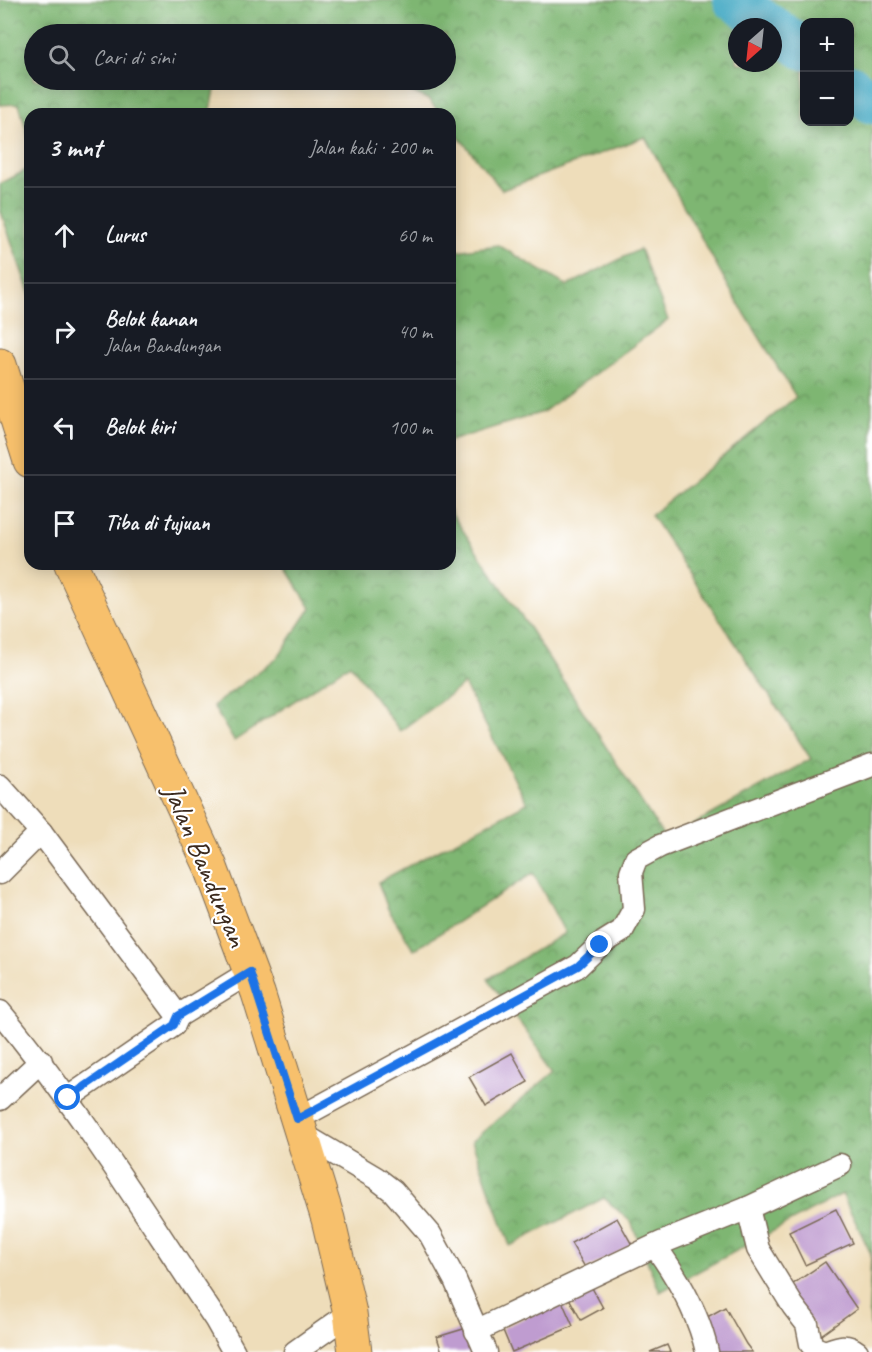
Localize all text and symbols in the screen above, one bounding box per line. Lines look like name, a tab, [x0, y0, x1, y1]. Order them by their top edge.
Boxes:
north arrow	[728, 18, 782, 72]
map controls	[800, 18, 854, 126]
button: +	[800, 18, 854, 72]
search box	[24, 24, 456, 90]
icon: search	[45, 41, 78, 74]
text: Cari di sini	[93, 43, 174, 71]
button: −	[800, 72, 854, 126]
text: 3 mnt	[48, 131, 101, 164]
text: Jalan kaki · 200 m	[309, 135, 432, 160]
icon: ahead	[48, 219, 81, 252]
text: Lurus	[105, 221, 145, 249]
text: 60 m	[398, 223, 432, 248]
text: Belok kanan	[105, 305, 197, 333]
icon: right	[48, 315, 81, 348]
text: 40 m	[398, 319, 432, 344]
text: Jalan Bandungan	[105, 333, 221, 358]
icon: left	[48, 411, 81, 444]
text: Belok kiri	[105, 413, 174, 441]
text: 100 m	[389, 415, 432, 440]
icon: arrive	[48, 507, 81, 540]
text: Tiba di tujuan	[105, 509, 210, 537]
street label: Jalan Bandungan	[154, 776, 258, 954]
route end	[586, 931, 612, 957]
route start	[54, 1084, 80, 1110]

